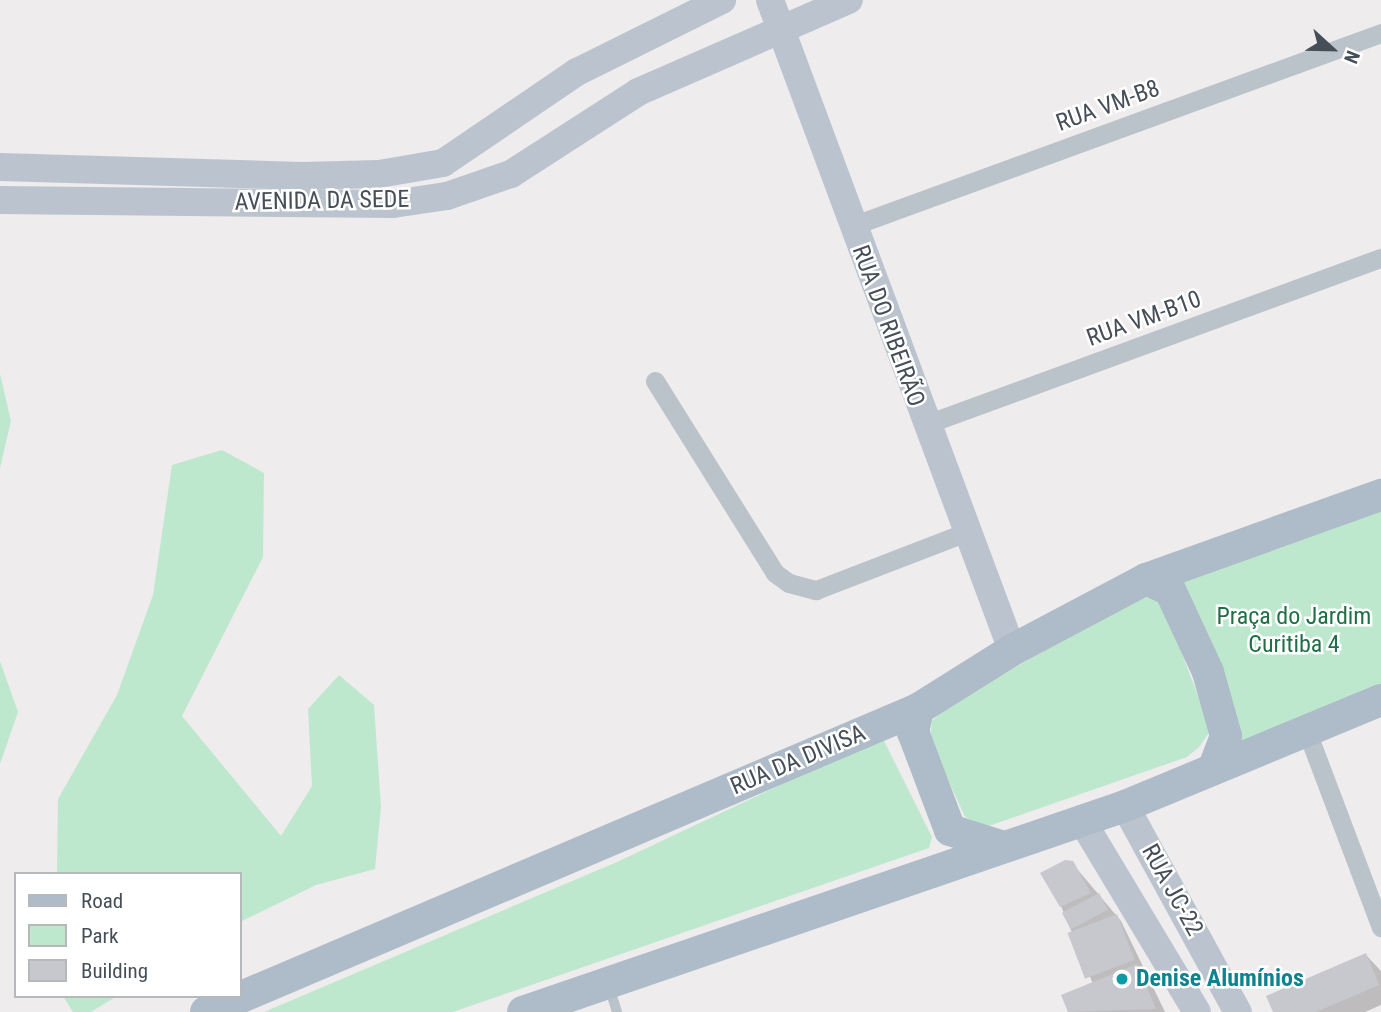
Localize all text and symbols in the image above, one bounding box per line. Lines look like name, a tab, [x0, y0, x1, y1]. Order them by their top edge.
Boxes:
north arrow	[1297, 14, 1367, 84]
text: N	[1339, 47, 1365, 67]
street label: RUA VM-B8	[1052, 74, 1164, 138]
street label: AVENIDA DA SEDE	[234, 185, 410, 217]
street label: RUA DO RIBEIRÃO	[845, 241, 931, 411]
street label: RUA VM-B10	[1083, 285, 1205, 353]
park label: Praça do Jardim Curitiba 4	[1217, 603, 1371, 659]
street label: RUA DA DIVISA	[726, 719, 870, 801]
street label: RUA JC-22	[1135, 839, 1209, 941]
legend	[14, 872, 242, 998]
text: Road	[81, 889, 123, 913]
text: Park	[81, 924, 118, 948]
text: Building	[81, 959, 148, 983]
place label: Denise Alumínios	[1136, 965, 1304, 993]
marker: Denise Alumínios	[1114, 971, 1130, 987]

